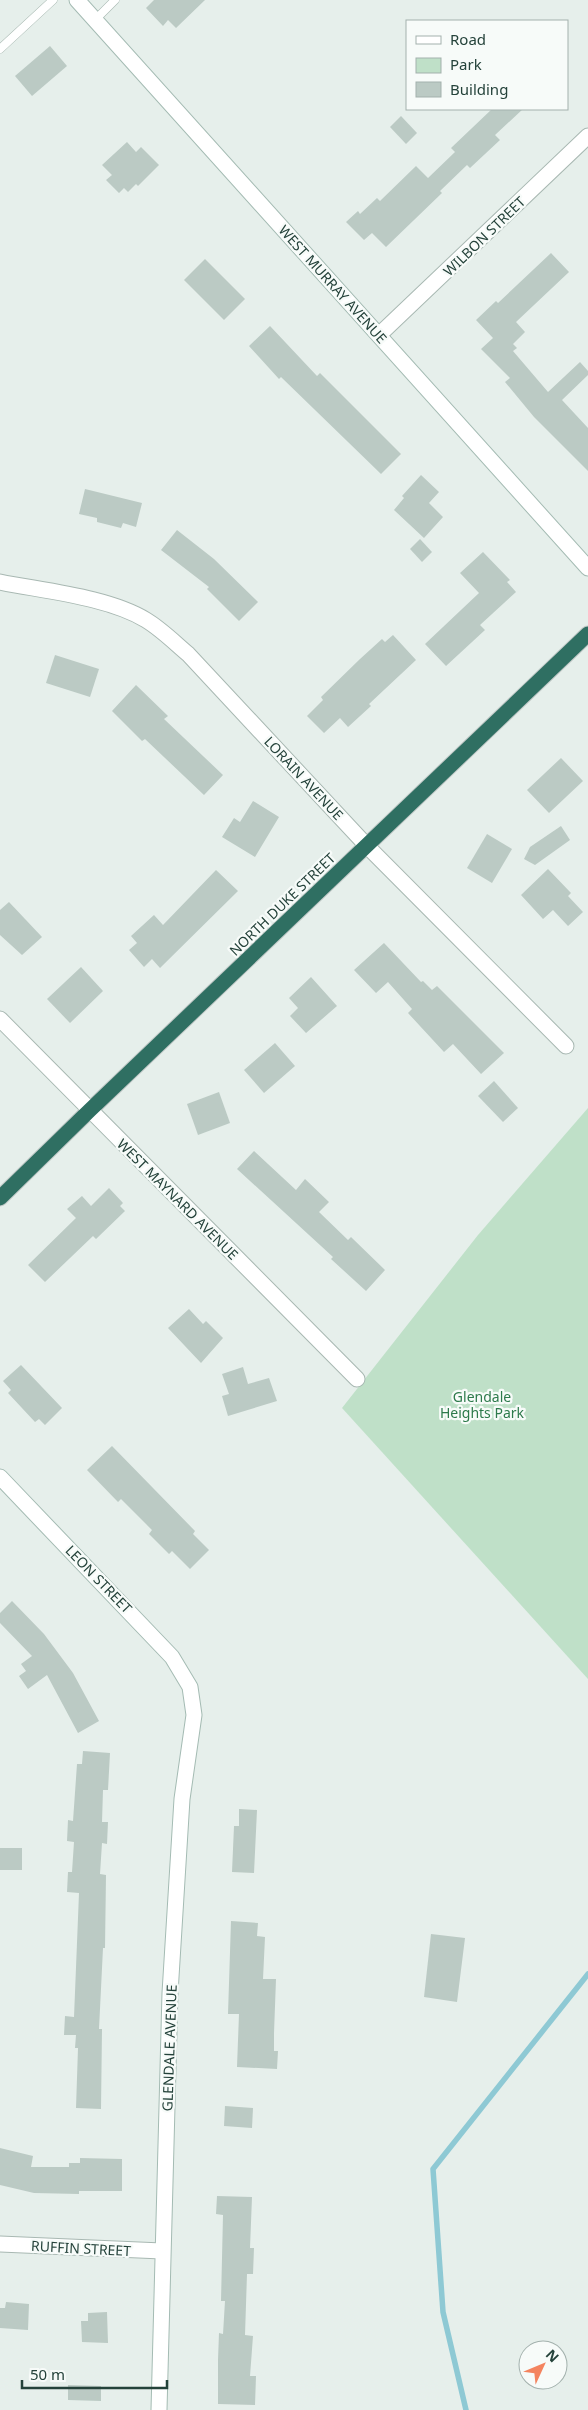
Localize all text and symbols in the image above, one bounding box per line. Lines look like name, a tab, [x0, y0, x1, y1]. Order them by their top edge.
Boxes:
legend	[406, 20, 568, 110]
text: Road	[450, 29, 486, 49]
text: Park	[450, 54, 482, 74]
text: Building	[450, 79, 508, 99]
street label: WILBON STREET	[439, 192, 529, 280]
street label: WEST MURRAY AVENUE	[275, 221, 391, 347]
street label: LORAIN AVENUE	[260, 732, 348, 824]
street label: NORTH DUKE STREET	[225, 848, 339, 960]
street label: WEST MAYNARD AVENUE	[113, 1134, 243, 1264]
park label: Glendale Heights Park	[440, 1387, 525, 1422]
street label: LEON STREET	[62, 1541, 136, 1617]
street label: GLENDALE AVENUE	[157, 1984, 181, 2112]
street label: RUFFIN STREET	[31, 2236, 132, 2260]
north arrow	[518, 2340, 568, 2390]
text: N	[542, 2345, 564, 2366]
scale bar	[22, 2358, 168, 2390]
text: 50 m	[30, 2364, 65, 2384]

